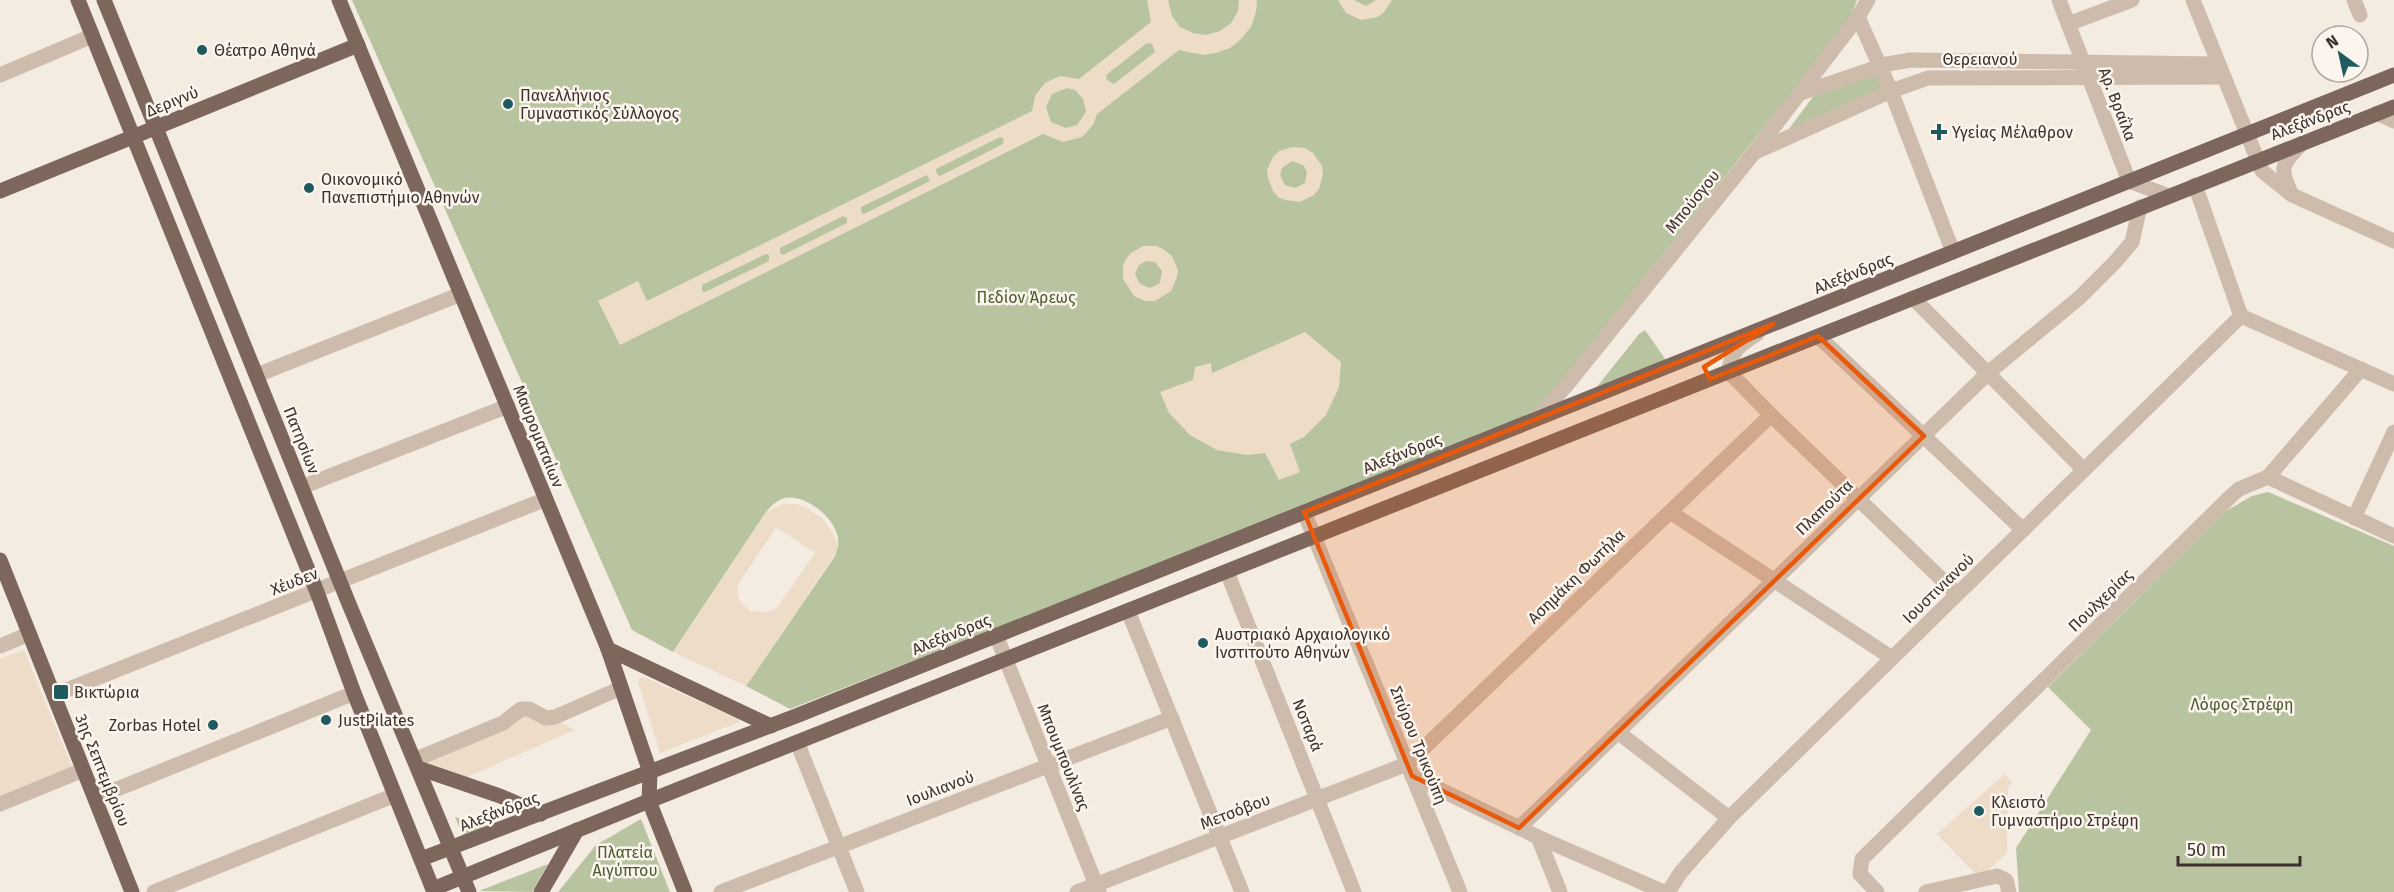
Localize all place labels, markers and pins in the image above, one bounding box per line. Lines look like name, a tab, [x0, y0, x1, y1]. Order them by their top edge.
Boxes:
place label: Θέατρο Αθηνά	[214, 41, 316, 60]
marker: Θέατρο Αθηνά	[195, 43, 209, 57]
place label: Πανελλήνιος Γυμναστικός Σύλλογος	[520, 86, 680, 123]
marker: Πανελλήνιος Γυμναστικός Σύλλογος	[501, 97, 515, 111]
marker: Υγείας Μέλαθρον	[1930, 123, 1948, 141]
place label: Υγείας Μέλαθρον	[1952, 123, 2073, 142]
place label: Οικονομικό Πανεπιστήμιο Αθηνών	[321, 170, 480, 207]
marker: Οικονομικό Πανεπιστήμιο Αθηνών	[302, 181, 316, 195]
place label: Αυστριακό Αρχαιολογικό Ινστιτούτο Αθηνών	[1215, 625, 1390, 662]
marker: Αυστριακό Αρχαιολογικό Ινστιτούτο Αθηνών	[1196, 636, 1210, 650]
marker: Βικτώρια	[52, 683, 70, 701]
place label: Βικτώρια	[74, 683, 139, 702]
place label: JustPilates	[338, 711, 414, 730]
marker: JustPilates	[319, 713, 333, 727]
place label: Zorbas Hotel	[109, 716, 201, 735]
marker: Zorbas Hotel	[206, 718, 220, 732]
place label: Κλειστό Γυμναστήριο Στρέφη	[1991, 793, 2139, 830]
marker: Κλειστό Γυμναστήριο Στρέφη	[1972, 804, 1986, 818]

